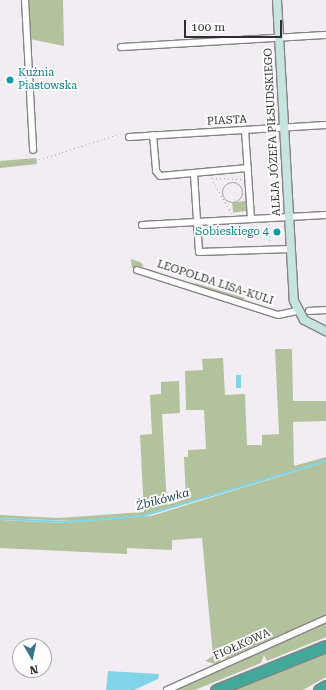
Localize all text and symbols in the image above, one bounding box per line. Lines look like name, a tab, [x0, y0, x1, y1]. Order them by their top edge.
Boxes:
scale bar	[186, 12, 284, 38]
text: 100 m	[191, 20, 225, 34]
street label: ALEJA JÓZEFA PIŁSUDSKIEGO	[262, 47, 284, 217]
place label: Kuźnia Piastowska	[18, 67, 77, 93]
marker: Kuźnia Piastowska	[5, 75, 15, 85]
street label: PIASTA	[206, 113, 248, 129]
place label: Sobieskiego 4	[195, 225, 269, 239]
marker: Sobieskiego 4	[272, 227, 282, 237]
street label: LEOPOLDA LISA-KULI	[155, 258, 275, 308]
water label: Żbikówka	[135, 486, 191, 514]
street label: FIOŁKOWA	[212, 627, 272, 663]
north arrow	[12, 638, 52, 678]
text: N	[29, 662, 39, 676]

